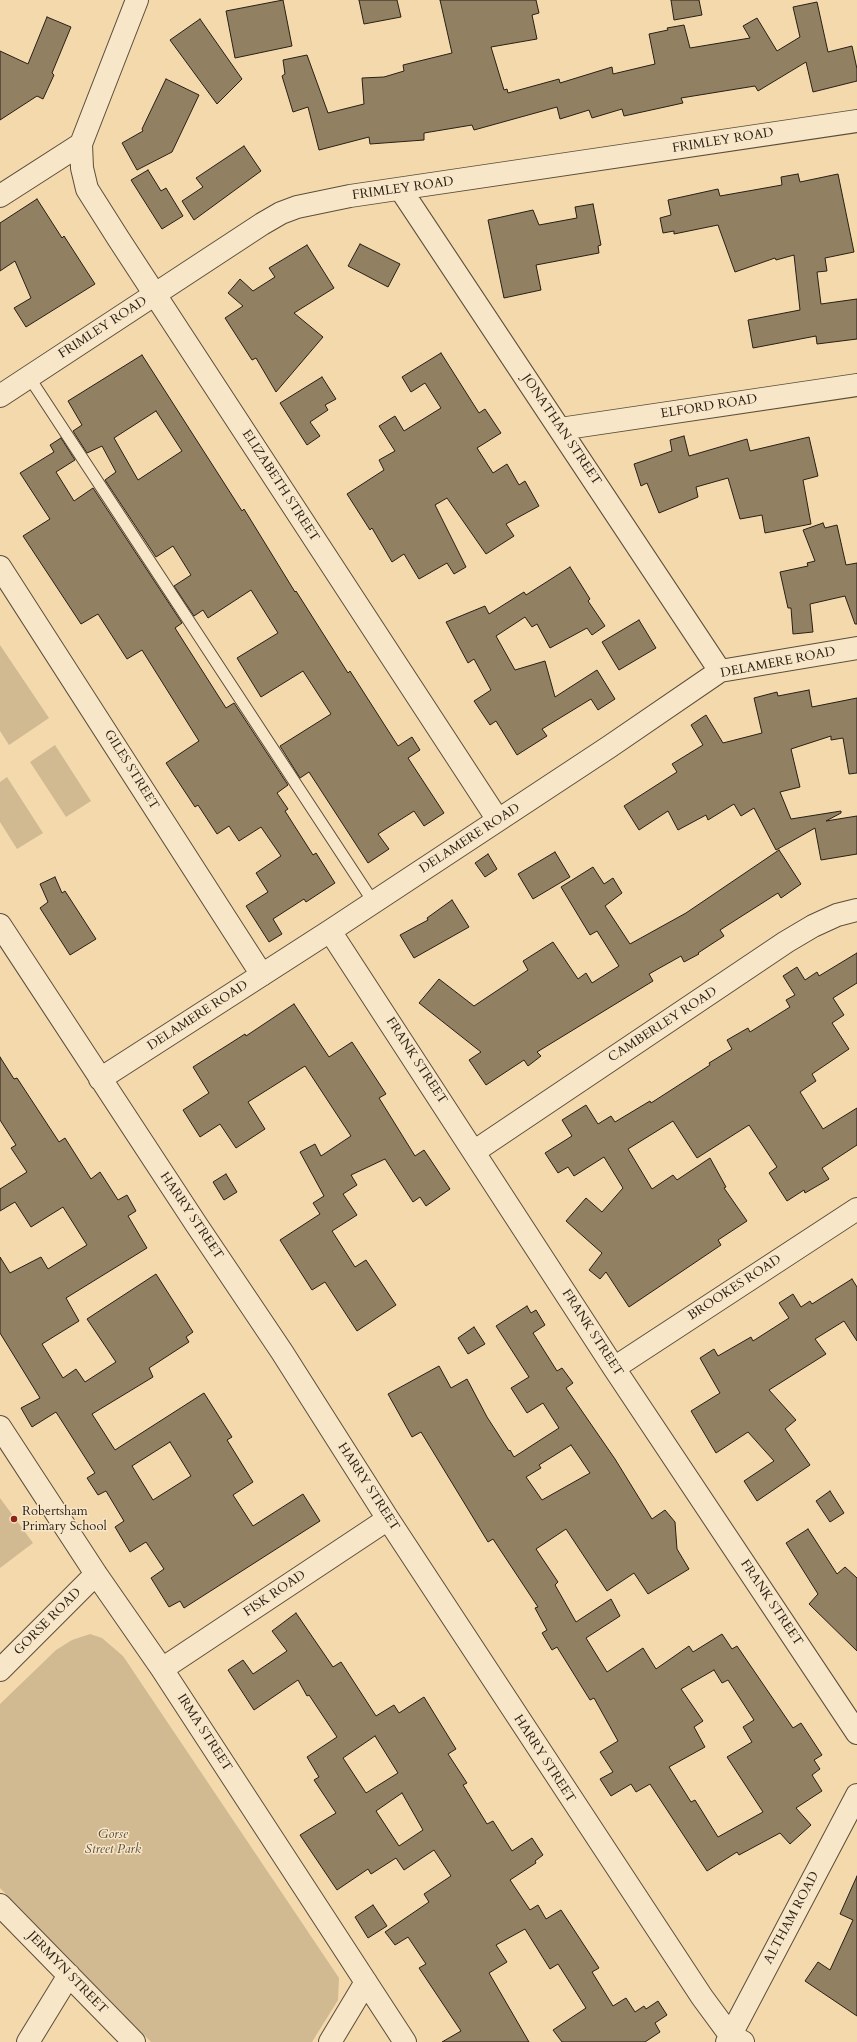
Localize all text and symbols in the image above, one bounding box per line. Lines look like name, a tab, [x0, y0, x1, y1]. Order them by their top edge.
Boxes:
street label: FRIMLEY ROAD	[671, 125, 775, 157]
street label: FRIMLEY ROAD	[351, 174, 455, 204]
street label: FRIMLEY ROAD	[56, 294, 150, 362]
street label: JONATHAN STREET	[518, 371, 604, 489]
street label: ELFORD ROAD	[660, 392, 758, 422]
street label: ELIZABETH STREET	[238, 427, 322, 545]
street label: DELAMERE ROAD	[719, 644, 837, 682]
street label: GILES STREET	[100, 727, 162, 813]
street label: DELAMERE ROAD	[417, 801, 523, 877]
street label: DELAMERE ROAD	[145, 978, 251, 1054]
street label: CAMBERLEY ROAD	[606, 984, 720, 1066]
street label: FRANK STREET	[382, 1015, 450, 1107]
street label: HARRY STREET	[156, 1169, 226, 1263]
street label: BROOKES ROAD	[685, 1252, 785, 1324]
street label: FRANK STREET	[558, 1287, 626, 1379]
street label: HARRY STREET	[334, 1440, 402, 1534]
place label: Robertsham Primary School	[22, 1504, 107, 1535]
marker: Robertsham Primary School	[9, 1514, 19, 1524]
street label: FRANK STREET	[736, 1557, 806, 1649]
street label: FISK ROAD	[241, 1568, 309, 1620]
street label: GORSE ROAD	[11, 1585, 85, 1659]
street label: IRMA STREET	[173, 1691, 235, 1775]
street label: HARRY STREET	[510, 1712, 578, 1806]
park label: Gorse Street Park	[85, 1827, 141, 1858]
street label: ALTHAM ROAD	[761, 1869, 823, 1967]
street label: JERMYN STREET	[24, 1929, 110, 2017]

